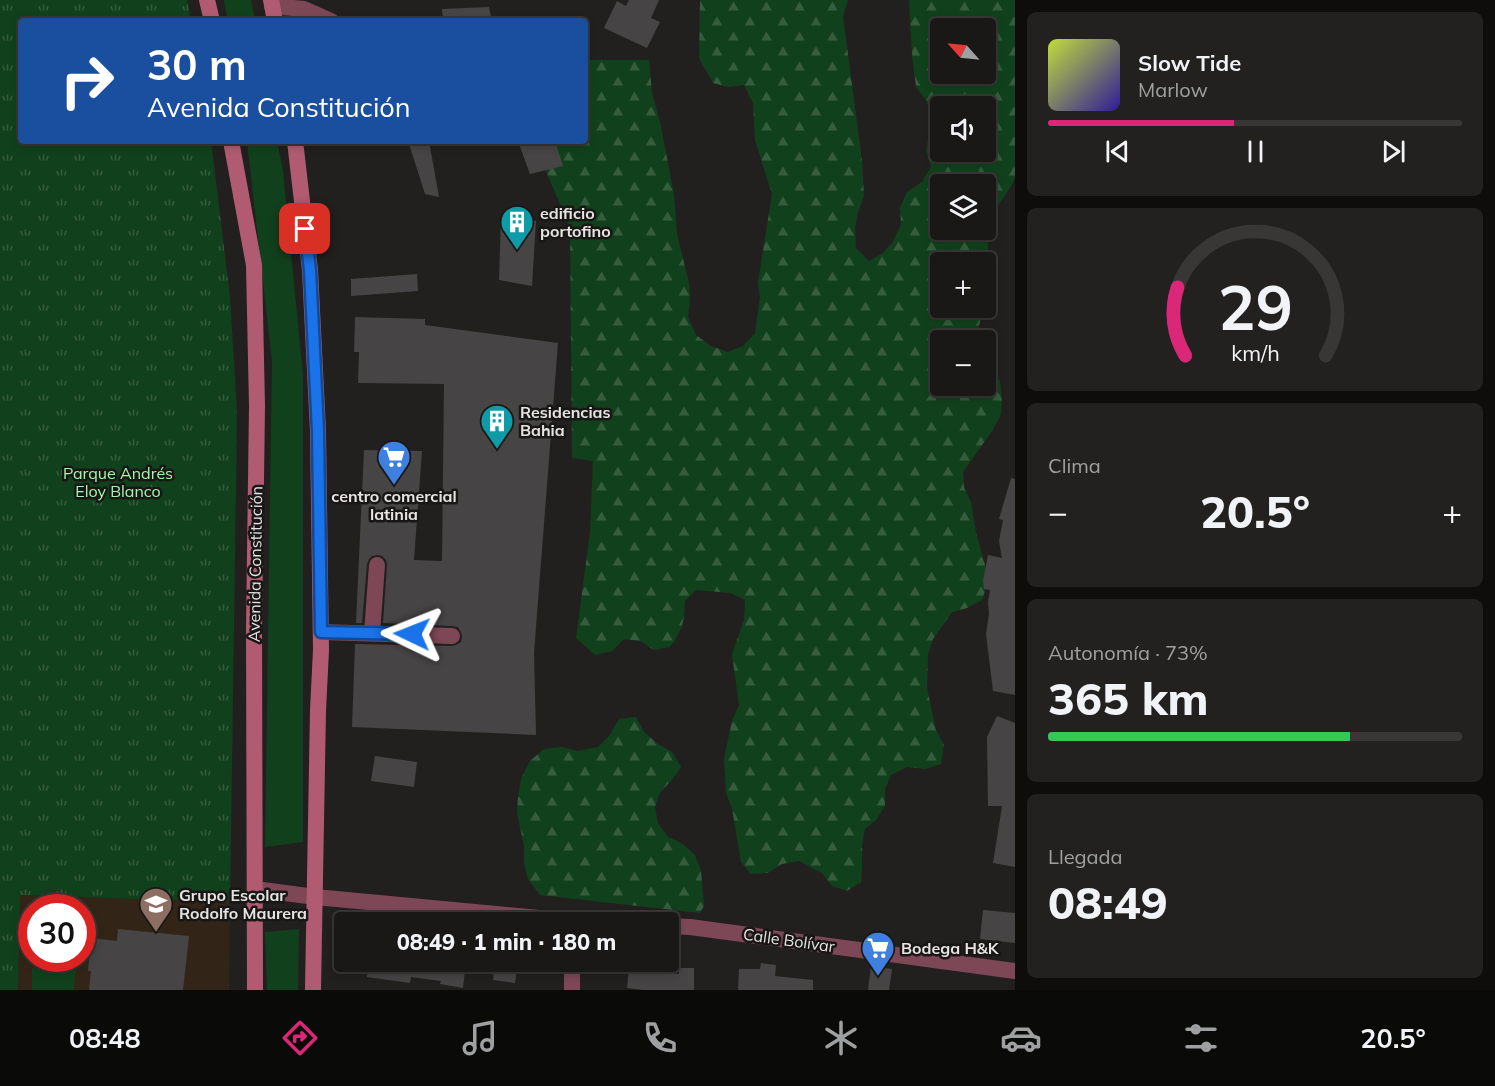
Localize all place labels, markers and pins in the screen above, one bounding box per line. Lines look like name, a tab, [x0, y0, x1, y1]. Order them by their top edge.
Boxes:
pin	[279, 203, 330, 254]
place label: edificio portofino	[540, 203, 611, 241]
building icon: edificio portofino	[499, 204, 535, 251]
place label: Residencias Bahia	[520, 402, 611, 440]
building icon: Residencias Bahia	[479, 403, 515, 450]
supermarket icon: centro comercial latinia	[376, 439, 412, 486]
place label: centro comercial latinia	[331, 486, 457, 524]
place label: Grupo Escolar Rodolfo Maurera	[179, 885, 307, 923]
school or university icon: Grupo Escolar Rodolfo Maurera	[138, 886, 174, 933]
supermarket icon: Bodega H&K	[860, 930, 896, 977]
place label: Bodega H&K	[901, 938, 1000, 958]

